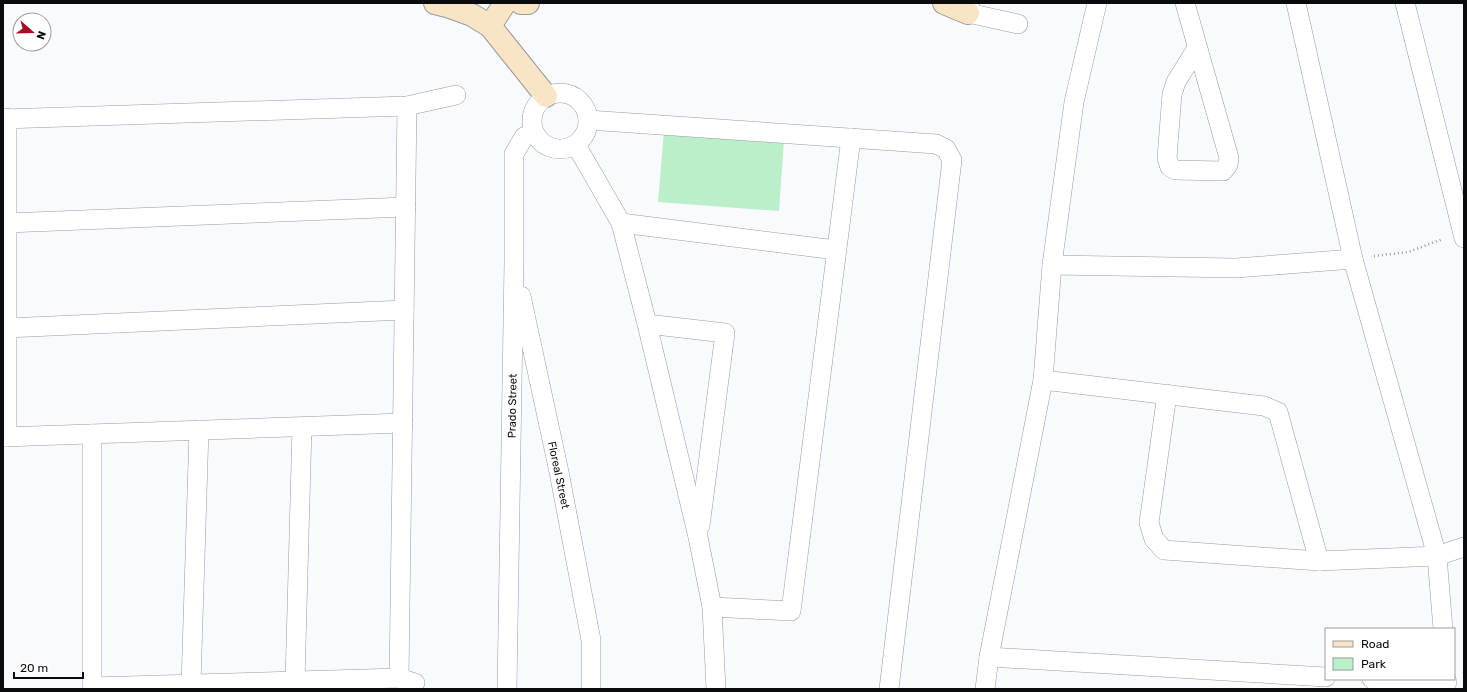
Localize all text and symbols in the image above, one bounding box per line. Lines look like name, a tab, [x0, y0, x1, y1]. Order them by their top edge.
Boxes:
north arrow	[12, 12, 52, 52]
text: N	[33, 29, 48, 41]
street label: Prado Street	[505, 373, 520, 438]
street label: Floreal Street	[545, 440, 572, 511]
legend	[1325, 628, 1455, 680]
text: Road	[1361, 637, 1389, 651]
scale bar	[14, 654, 83, 680]
text: Park	[1361, 657, 1387, 671]
text: 20 m	[20, 661, 48, 675]

